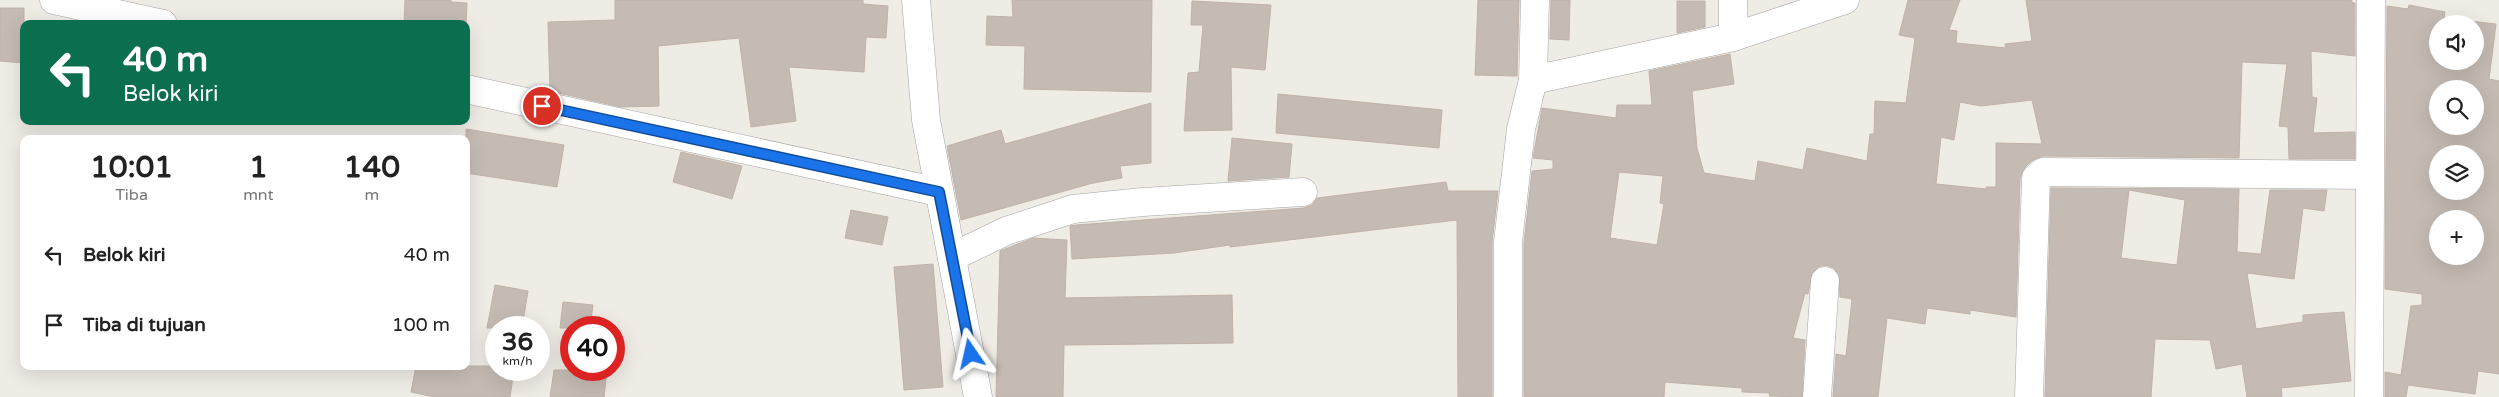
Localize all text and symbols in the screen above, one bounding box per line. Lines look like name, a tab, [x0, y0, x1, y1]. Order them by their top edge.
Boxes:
map controls	[2429, 15, 2484, 265]
button: sound	[2429, 15, 2484, 70]
text: 40 m	[123, 39, 208, 81]
icon: left	[40, 40, 105, 105]
button: search	[2429, 80, 2484, 135]
text: Belok kiri	[123, 81, 219, 107]
pin	[521, 85, 563, 127]
icon: arrive	[528, 92, 556, 120]
button: layers	[2429, 145, 2484, 200]
text: 10:01	[90, 149, 173, 186]
text: 1	[249, 149, 268, 186]
text: 140	[343, 149, 400, 186]
text: Tiba	[115, 185, 148, 205]
text: mnt	[243, 185, 274, 205]
text: m	[364, 185, 379, 205]
button: +	[2429, 210, 2484, 265]
icon: left	[40, 241, 68, 269]
text: Belok kiri	[83, 244, 166, 266]
text: 40 m	[404, 244, 450, 266]
icon: arrive	[40, 311, 68, 339]
text: Tiba di tujuan	[83, 314, 206, 336]
text: 100 m	[392, 314, 450, 336]
speed limit sign: 40	[560, 316, 625, 381]
text: 36	[502, 327, 533, 357]
position arrow	[944, 327, 996, 379]
text: km/h	[502, 354, 533, 368]

